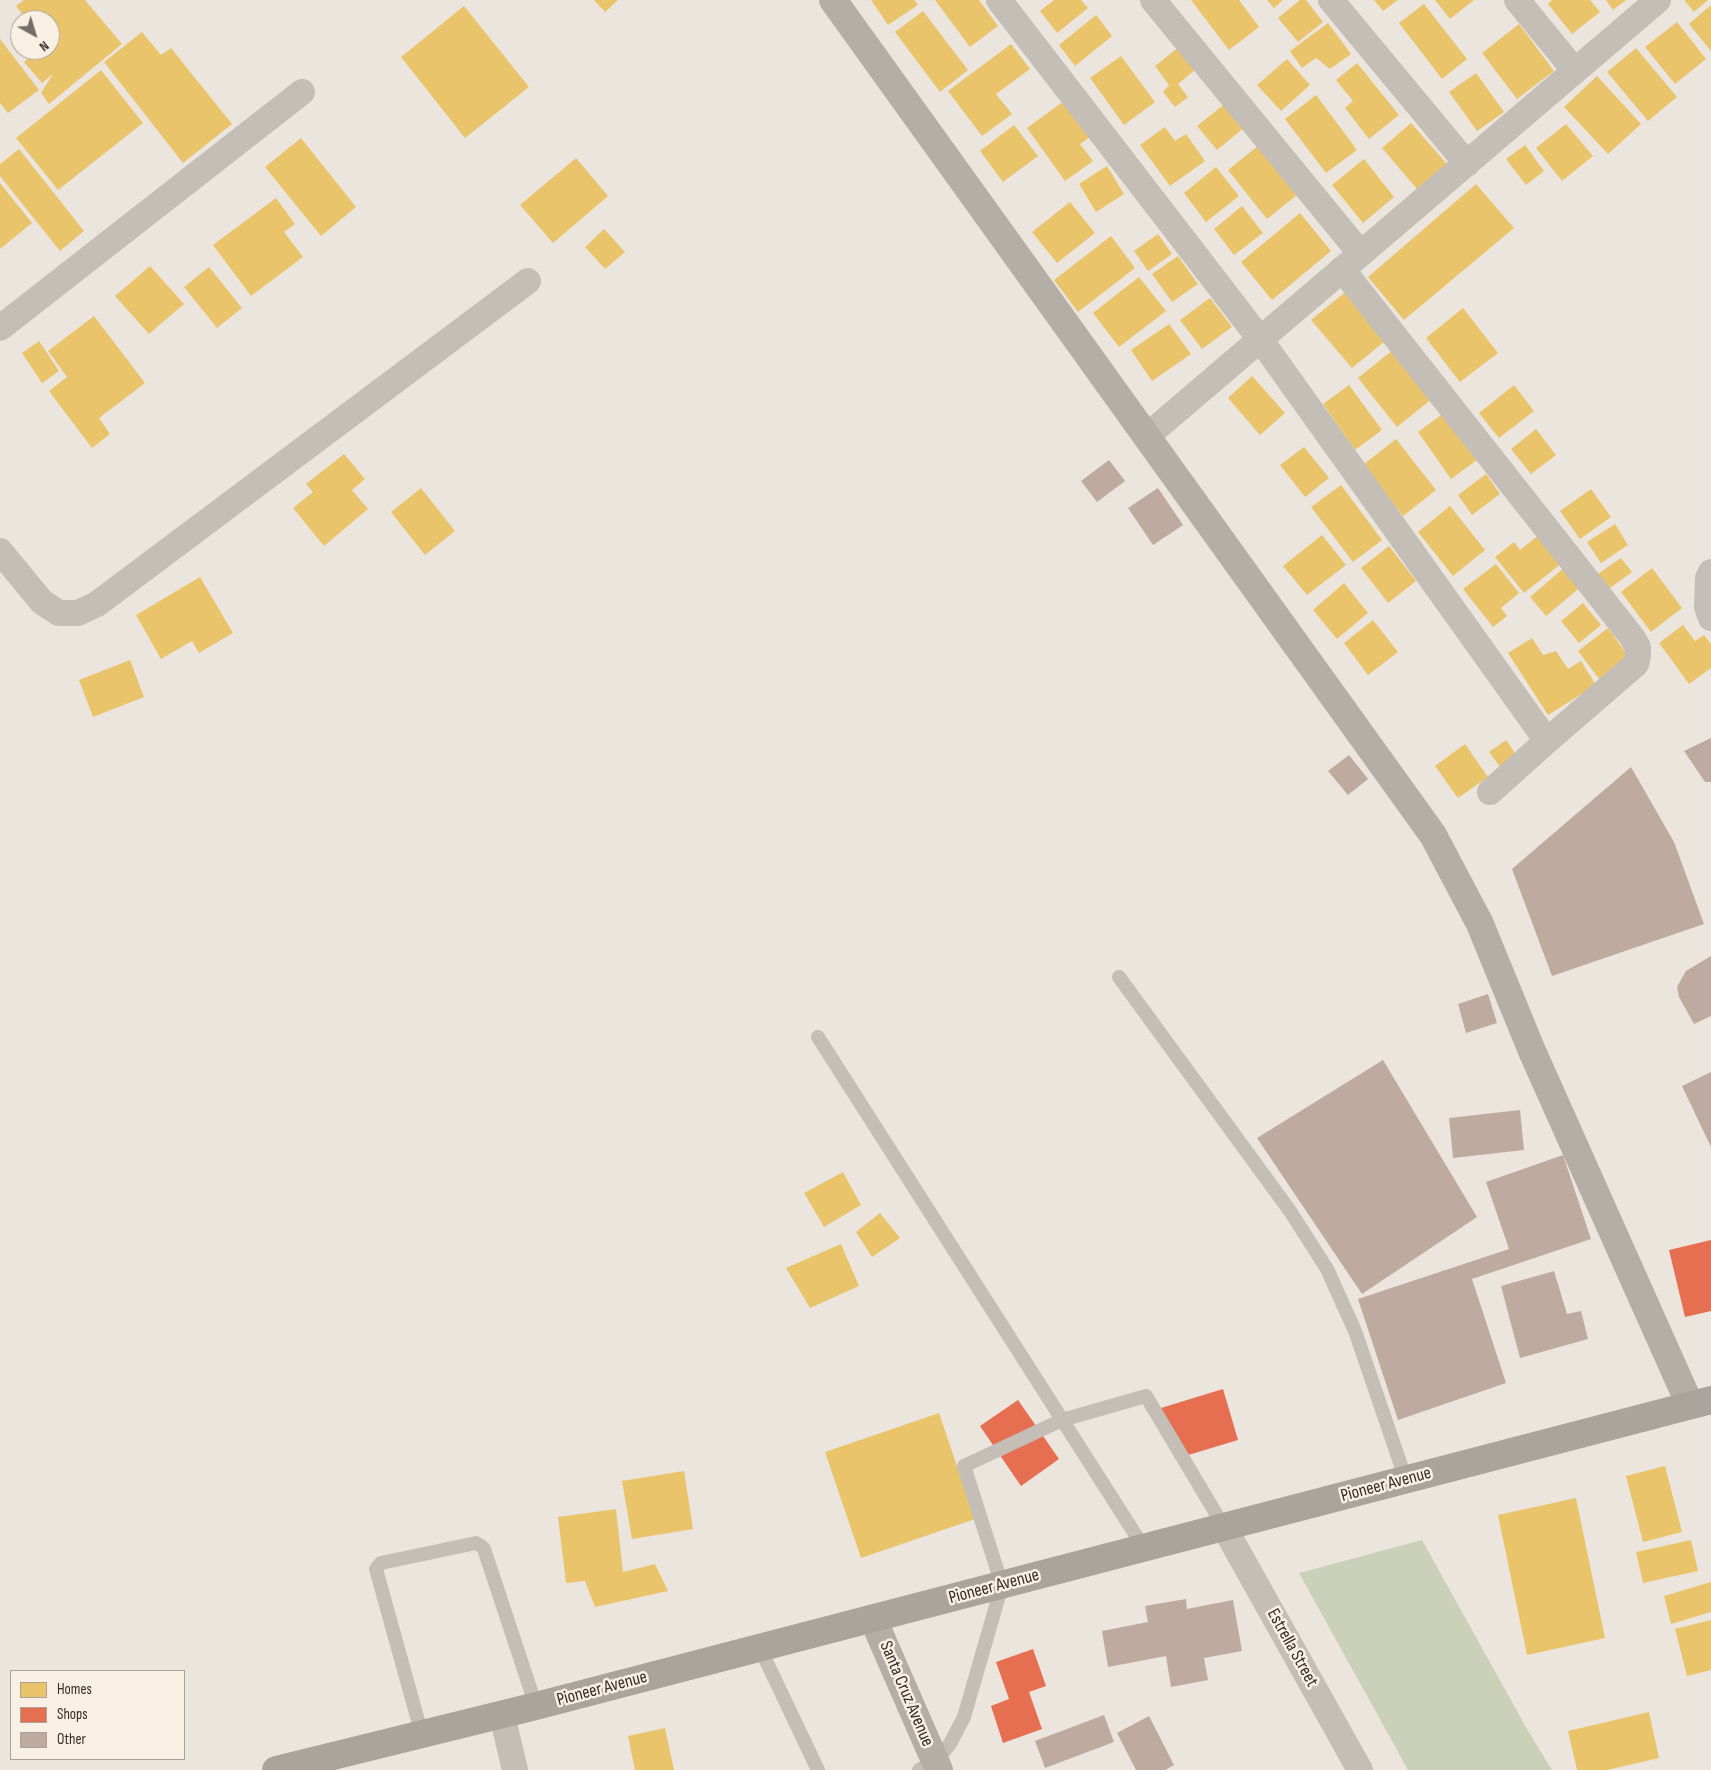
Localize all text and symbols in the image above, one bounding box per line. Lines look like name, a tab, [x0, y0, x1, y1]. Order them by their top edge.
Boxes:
north arrow	[10, 10, 60, 60]
text: N	[36, 37, 52, 55]
street label: Pioneer Avenue	[1338, 1463, 1434, 1507]
street label: Pioneer Avenue	[946, 1565, 1042, 1609]
street label: Estrella Street	[1262, 1605, 1322, 1691]
street label: Santa Cruz Avenue	[874, 1638, 938, 1750]
street label: Pioneer Avenue	[554, 1667, 650, 1711]
legend	[10, 1670, 185, 1760]
text: Homes	[57, 1680, 92, 1699]
text: Shops	[57, 1705, 88, 1724]
text: Other	[57, 1730, 86, 1749]

